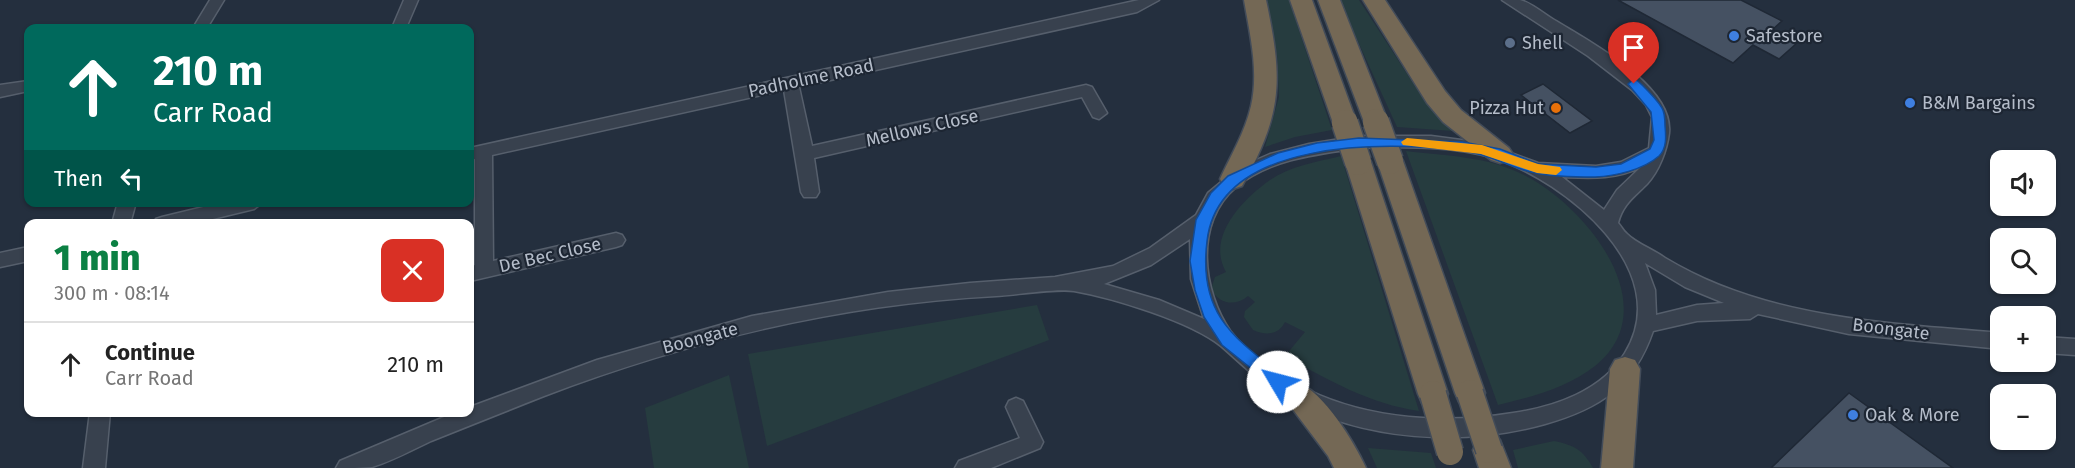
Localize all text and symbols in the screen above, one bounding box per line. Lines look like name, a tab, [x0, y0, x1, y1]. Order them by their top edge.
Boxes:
pin	[1608, 22, 1659, 84]
place label: Safestore	[1746, 25, 1823, 47]
marker: Safestore	[1727, 29, 1741, 43]
icon: arrive	[1617, 31, 1650, 64]
place label: Shell	[1522, 32, 1563, 54]
marker: Shell	[1503, 36, 1517, 50]
text: 210 m	[153, 46, 263, 96]
icon: ahead	[54, 48, 132, 126]
street label: Padholme Road	[746, 54, 876, 102]
place label: B&M Bargains	[1922, 92, 2035, 114]
marker: B&M Bargains	[1903, 96, 1917, 110]
text: Carr Road	[153, 97, 273, 129]
place label: Pizza Hut	[1469, 97, 1544, 119]
marker: Pizza Hut	[1549, 101, 1563, 115]
street label: Mellows Close	[864, 104, 980, 152]
map controls	[1990, 150, 2056, 450]
button: sound	[1990, 150, 2056, 216]
icon: left	[115, 162, 148, 195]
text: Then	[54, 165, 103, 192]
button: search	[1990, 228, 2056, 294]
street label: De Bec Close	[497, 233, 603, 277]
text: 1 min	[54, 236, 140, 280]
button: close	[381, 239, 444, 302]
text: 300 m · 08:14	[54, 281, 170, 305]
button: +	[1990, 306, 2056, 372]
street label: Boongate	[1851, 313, 1931, 345]
street label: Boongate	[660, 317, 740, 359]
text: Continue	[105, 339, 195, 366]
icon: ahead	[54, 348, 87, 381]
position arrow	[1246, 350, 1310, 414]
text: 210 m	[387, 351, 444, 378]
text: Carr Road	[105, 366, 194, 390]
button: −	[1990, 384, 2056, 450]
place label: Oak & More	[1865, 404, 1960, 426]
marker: Oak & More	[1846, 408, 1860, 422]

